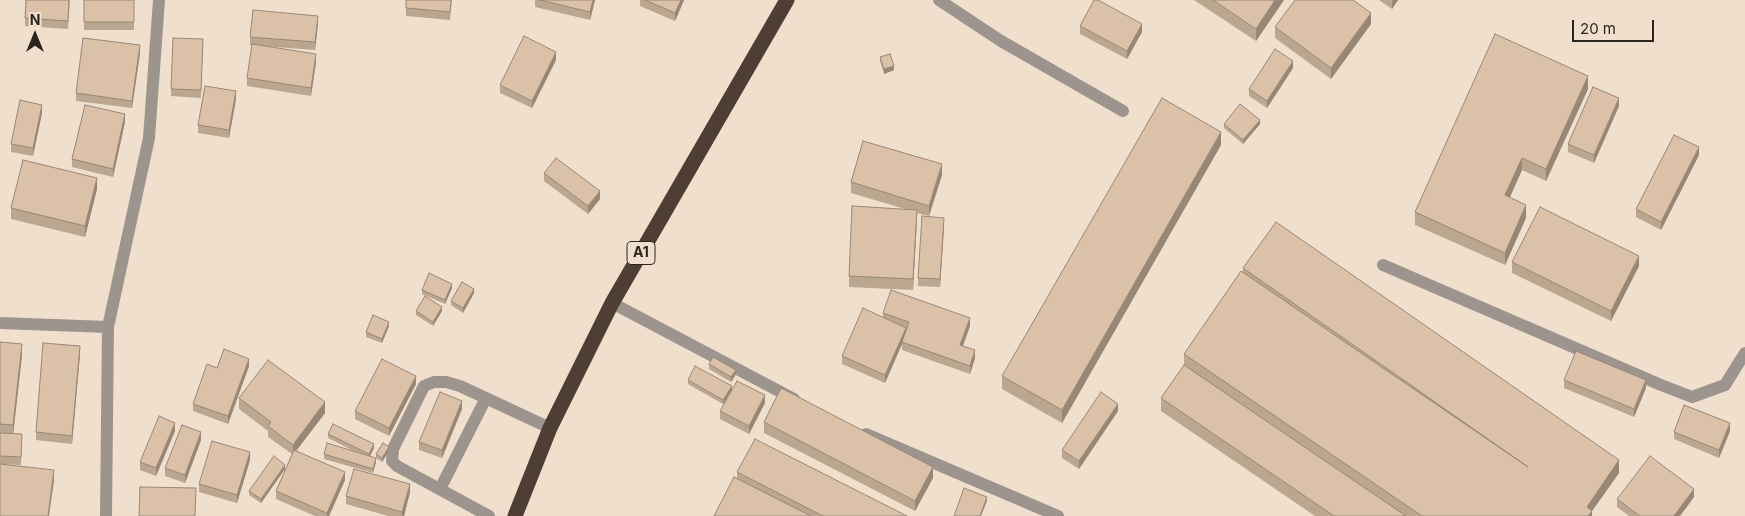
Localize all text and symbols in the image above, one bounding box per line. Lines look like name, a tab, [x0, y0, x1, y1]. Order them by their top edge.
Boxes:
north arrow	[10, 10, 60, 60]
scale bar	[1575, 10, 1658, 42]
text: N	[30, 11, 40, 28]
text: 20 m	[1580, 19, 1616, 38]
road number: A1	[627, 242, 655, 264]

